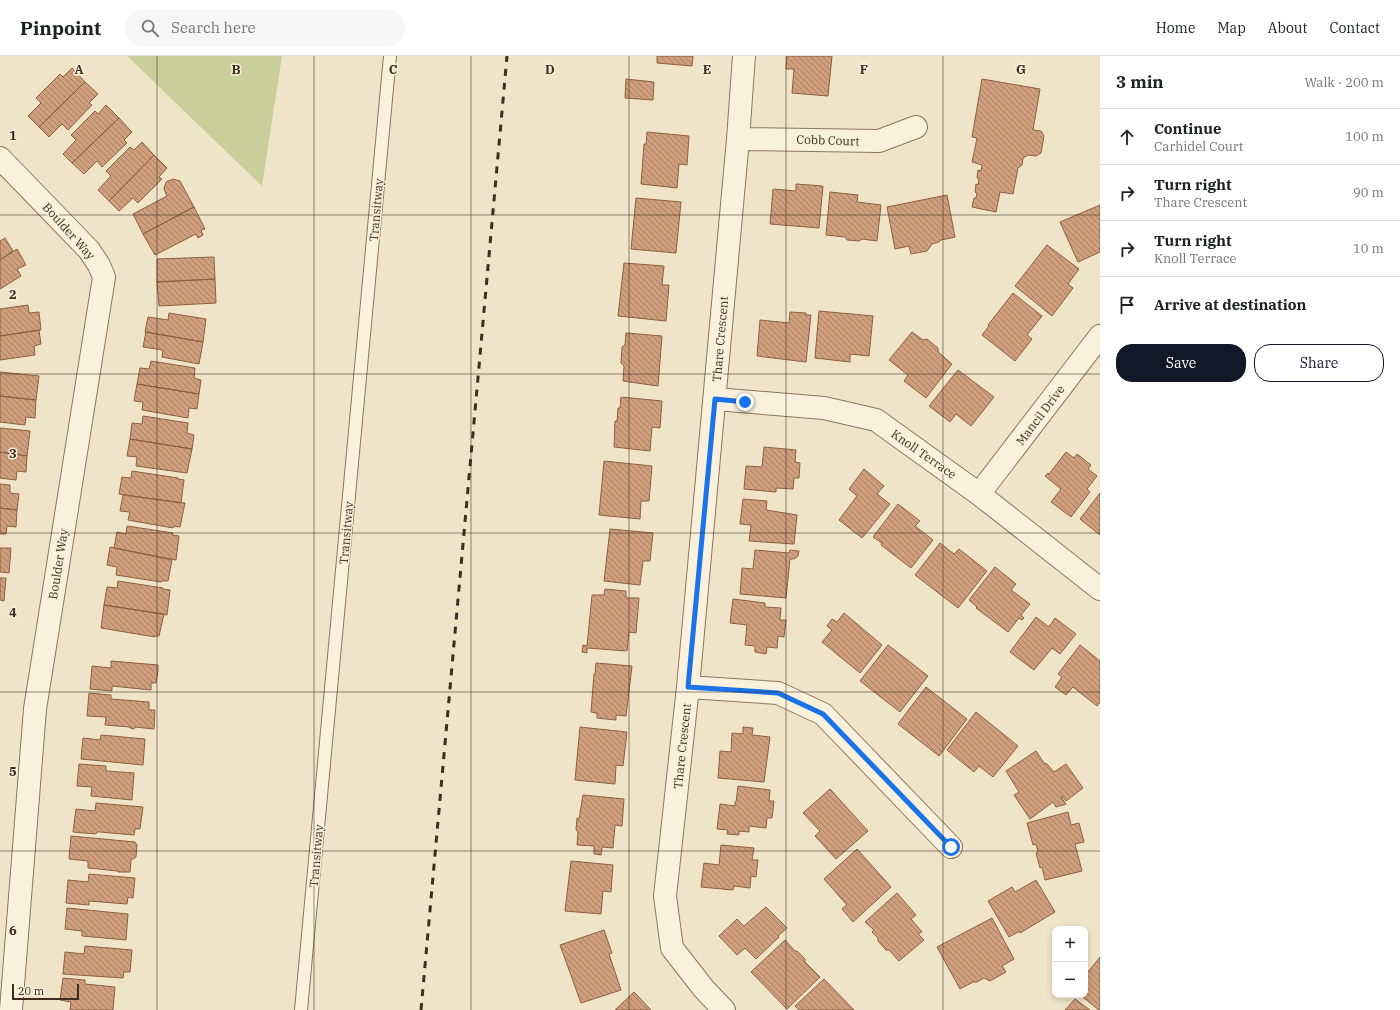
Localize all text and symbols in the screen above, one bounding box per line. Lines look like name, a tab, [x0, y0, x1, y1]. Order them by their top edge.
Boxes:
search box	[125, 10, 405, 46]
text: Pinpoint	[20, 16, 101, 40]
icon: search	[139, 17, 161, 39]
text: Search here	[171, 18, 256, 37]
text: Home	[1156, 19, 1195, 37]
text: Map	[1217, 19, 1246, 37]
text: About	[1268, 19, 1307, 37]
text: Contact	[1329, 19, 1380, 37]
text: A	[74, 61, 84, 78]
text: B	[231, 61, 241, 78]
text: C	[389, 61, 398, 78]
text: D	[545, 61, 555, 78]
text: E	[703, 61, 711, 78]
text: F	[860, 61, 868, 78]
text: G	[1016, 61, 1026, 78]
text: 3 min	[1116, 71, 1164, 93]
text: Walk · 200 m	[1305, 74, 1384, 91]
text: Continue	[1154, 119, 1221, 138]
icon: ahead	[1116, 126, 1138, 148]
text: 1	[9, 127, 17, 144]
text: 100 m	[1345, 128, 1384, 145]
street label: Cobb Court	[796, 131, 860, 149]
text: Carhidel Court	[1154, 138, 1243, 155]
text: Turn right	[1154, 175, 1232, 194]
street label: Transitway	[366, 177, 386, 242]
icon: right	[1116, 182, 1138, 204]
text: 90 m	[1353, 184, 1384, 201]
text: Thare Crescent	[1154, 194, 1247, 211]
street label: Boulder Way	[40, 199, 99, 263]
text: Turn right	[1154, 231, 1232, 250]
icon: right	[1116, 238, 1138, 260]
text: 10 m	[1353, 240, 1384, 257]
text: Knoll Terrace	[1154, 250, 1237, 267]
text: 2	[9, 286, 17, 303]
icon: arrive	[1116, 294, 1138, 316]
street label: Thare Crescent	[709, 295, 731, 383]
text: Arrive at destination	[1154, 295, 1306, 314]
button: Save	[1116, 344, 1246, 382]
button: Share	[1254, 344, 1384, 382]
street label: Mancil Drive	[1013, 382, 1067, 448]
route end	[736, 393, 754, 411]
street label: Knoll Terrace	[888, 426, 960, 482]
text: 3	[9, 445, 17, 462]
street label: Transitway	[336, 500, 356, 565]
street label: Boulder Way	[45, 527, 71, 600]
text: 4	[9, 604, 17, 621]
street label: Thare Crescent	[670, 702, 694, 790]
text: 5	[9, 763, 17, 780]
street label: Transitway	[306, 823, 326, 888]
route start	[942, 838, 960, 856]
text: 6	[9, 922, 17, 939]
map controls	[1052, 926, 1088, 998]
button: +	[1052, 926, 1088, 962]
button: −	[1052, 962, 1088, 998]
scale bar	[12, 982, 79, 1001]
text: 20 m	[18, 984, 44, 998]

